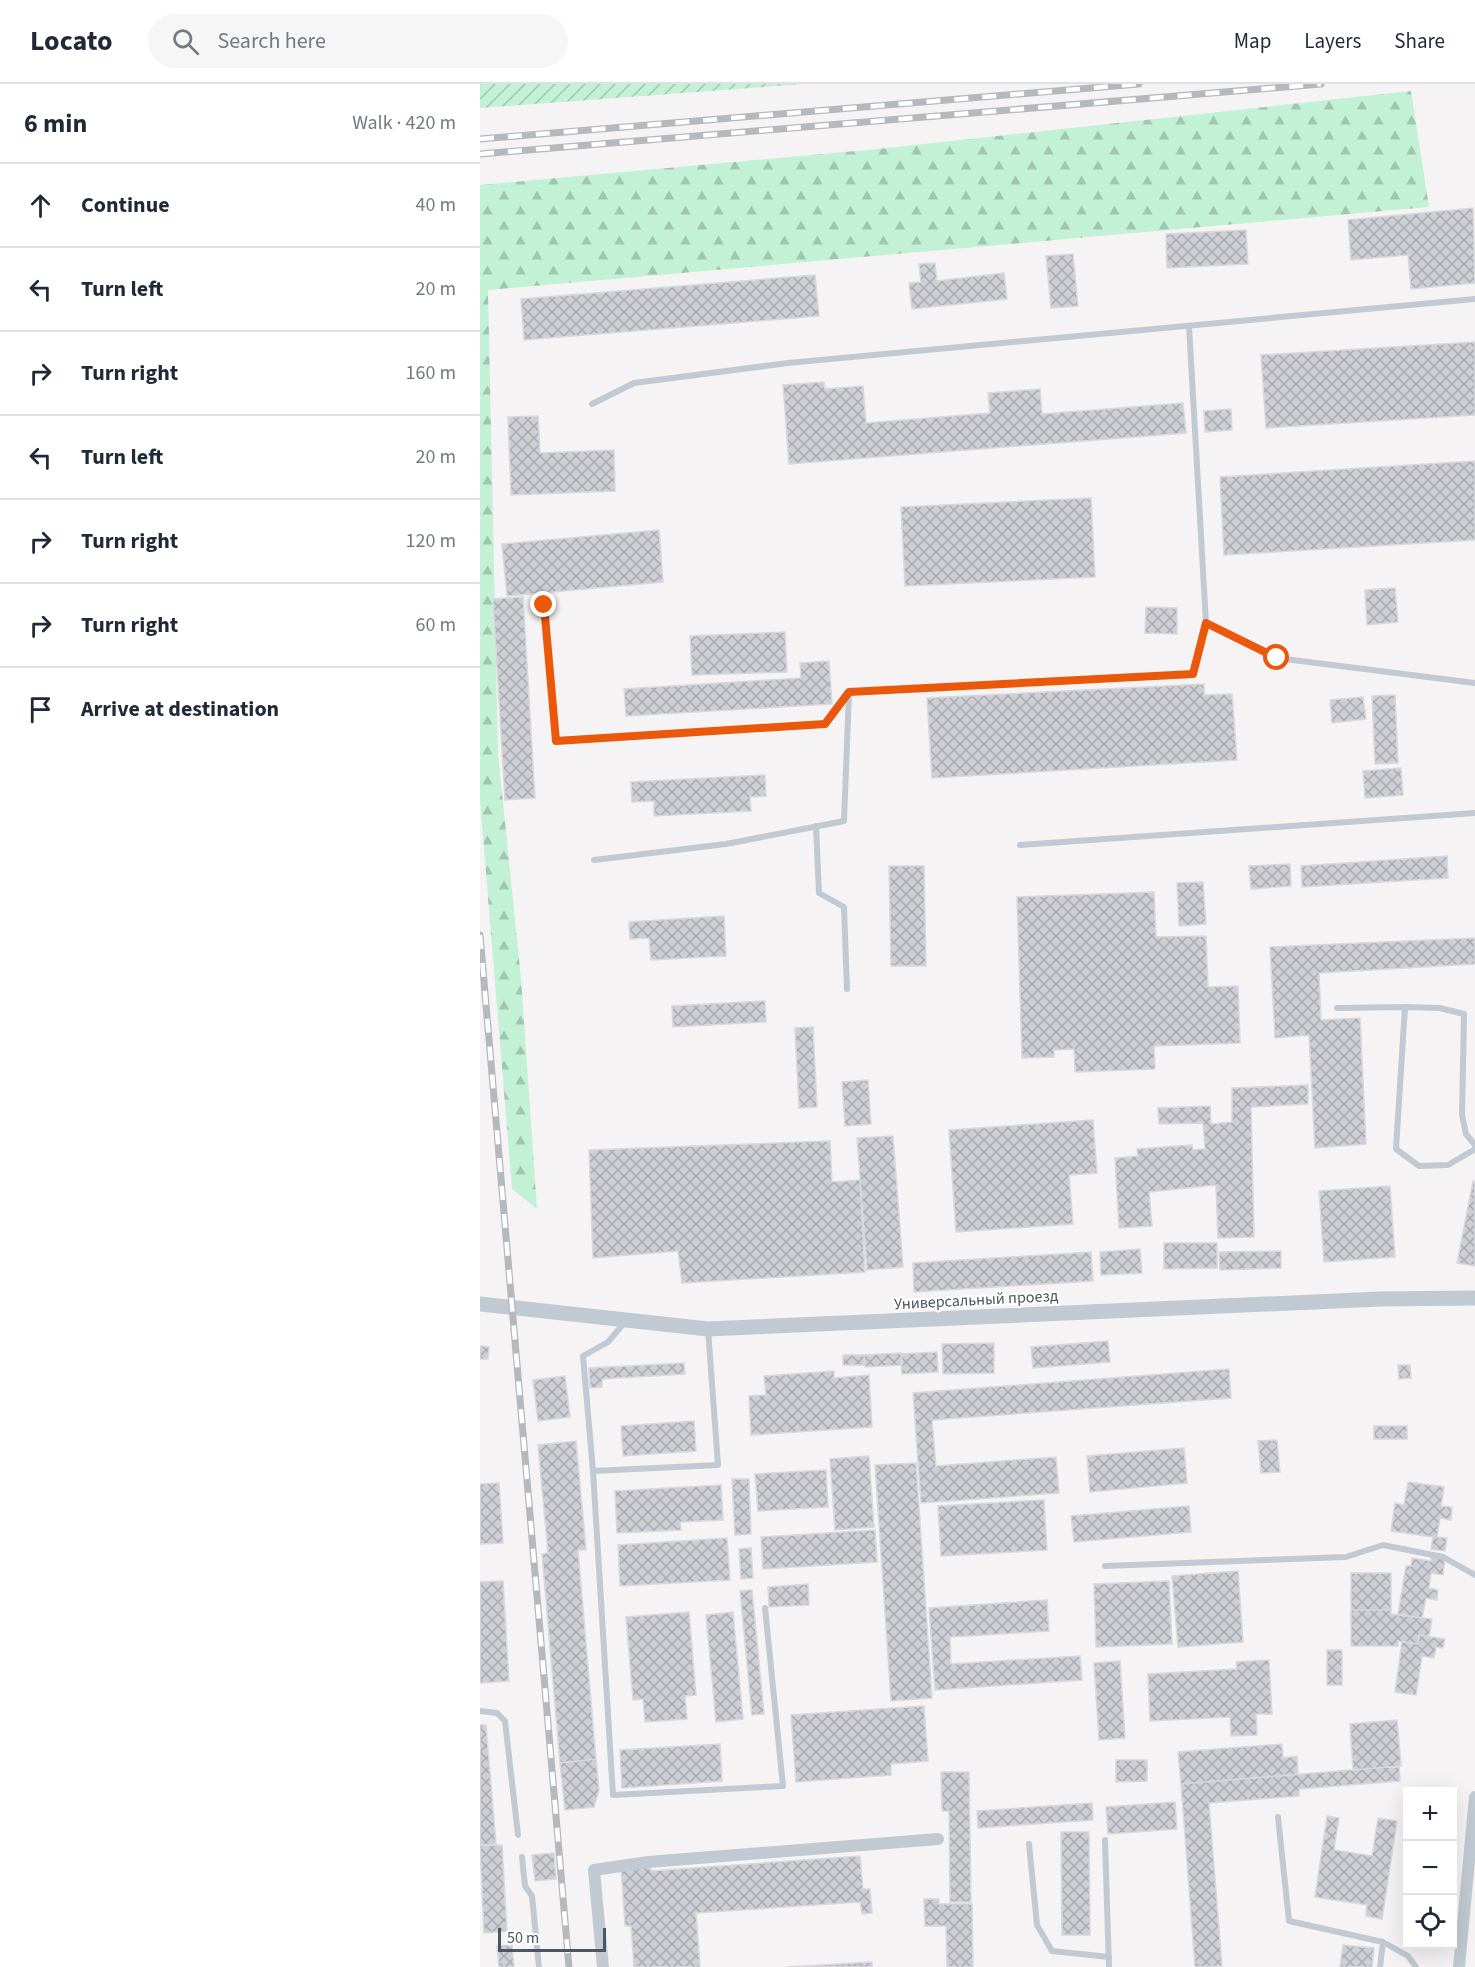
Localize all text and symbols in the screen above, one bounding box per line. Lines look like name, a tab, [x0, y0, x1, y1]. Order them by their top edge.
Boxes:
search box	[148, 14, 568, 68]
text: Locato	[30, 21, 112, 61]
icon: search	[169, 25, 202, 58]
text: Search here	[217, 25, 326, 57]
text: Map	[1234, 26, 1271, 56]
text: Layers	[1304, 26, 1361, 56]
text: Share	[1394, 26, 1445, 56]
text: 6 min	[24, 105, 87, 142]
text: Walk · 420 m	[352, 109, 456, 137]
icon: ahead	[24, 189, 57, 222]
text: Continue	[81, 189, 170, 221]
text: 40 m	[416, 191, 456, 219]
icon: left	[24, 273, 57, 306]
text: Turn left	[81, 273, 163, 305]
text: 20 m	[416, 275, 456, 303]
icon: right	[24, 357, 57, 390]
text: Turn right	[81, 357, 178, 389]
text: 160 m	[406, 359, 456, 387]
icon: left	[24, 441, 57, 474]
text: Turn left	[81, 441, 163, 473]
text: 20 m	[416, 443, 456, 471]
icon: right	[24, 525, 57, 558]
text: Turn right	[81, 525, 178, 557]
text: 120 m	[406, 527, 456, 555]
route end	[530, 591, 556, 617]
icon: right	[24, 609, 57, 642]
text: Turn right	[81, 609, 178, 641]
text: 60 m	[416, 611, 456, 639]
route start	[1263, 644, 1289, 670]
icon: arrive	[24, 693, 57, 726]
text: Arrive at destination	[81, 693, 279, 725]
street label: Универсальный проезд	[893, 1285, 1059, 1315]
map controls	[1403, 1787, 1457, 1949]
button: +	[1403, 1787, 1457, 1841]
button: −	[1403, 1841, 1457, 1895]
button: locate	[1403, 1895, 1457, 1949]
scale bar	[498, 1925, 606, 1952]
text: 50 m	[507, 1927, 539, 1949]

